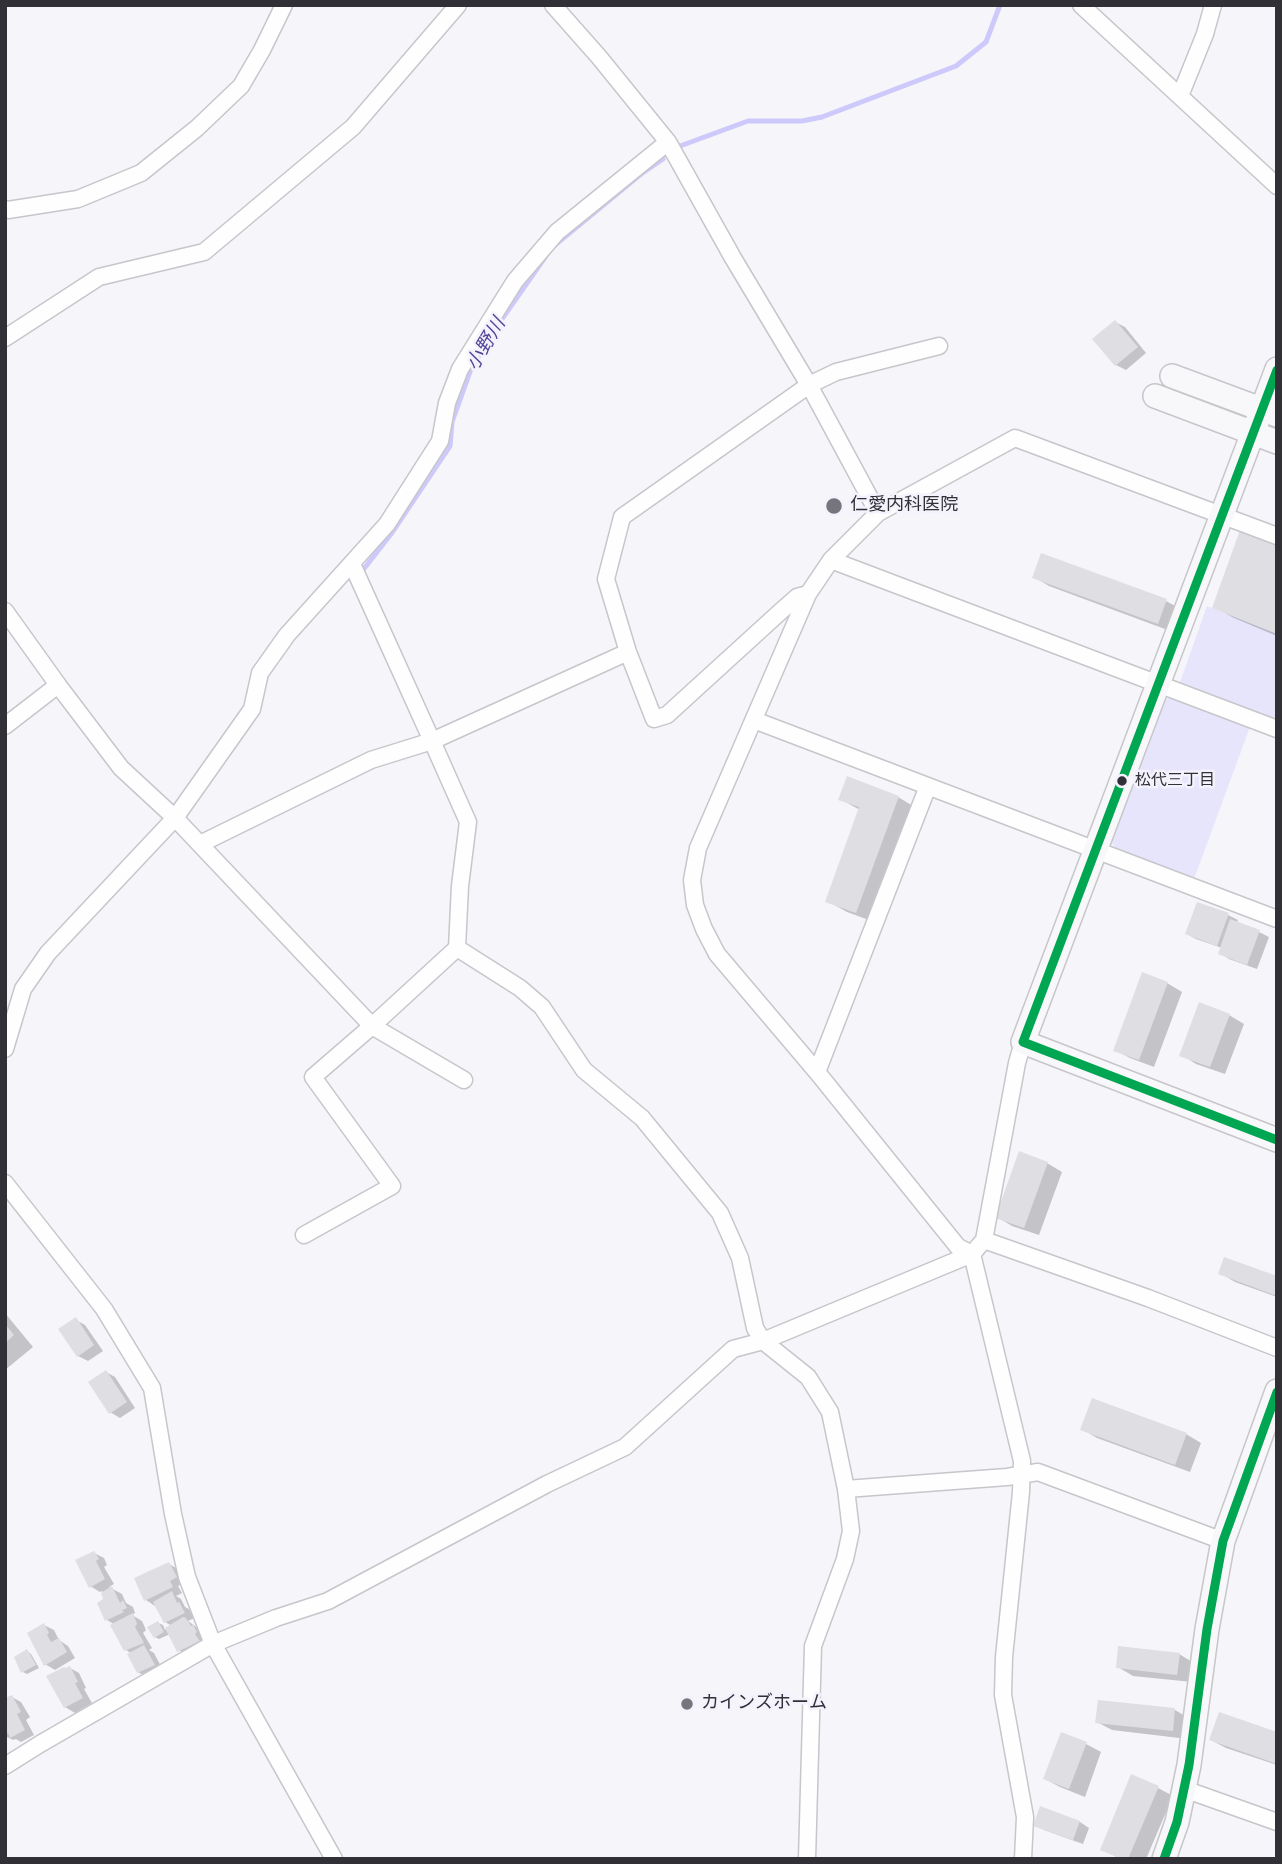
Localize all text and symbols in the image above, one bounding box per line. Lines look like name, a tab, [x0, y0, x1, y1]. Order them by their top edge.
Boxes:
water label: 小野川	[463, 315, 511, 375]
place label: 仁愛内科医院	[850, 495, 958, 517]
marker: 仁愛内科医院	[824, 496, 844, 516]
place label: 松代三丁目	[1135, 771, 1215, 791]
marker: 松代三丁目	[1115, 774, 1129, 788]
place label: カインズホーム	[701, 1693, 827, 1715]
marker: カインズホーム	[679, 1696, 695, 1712]

